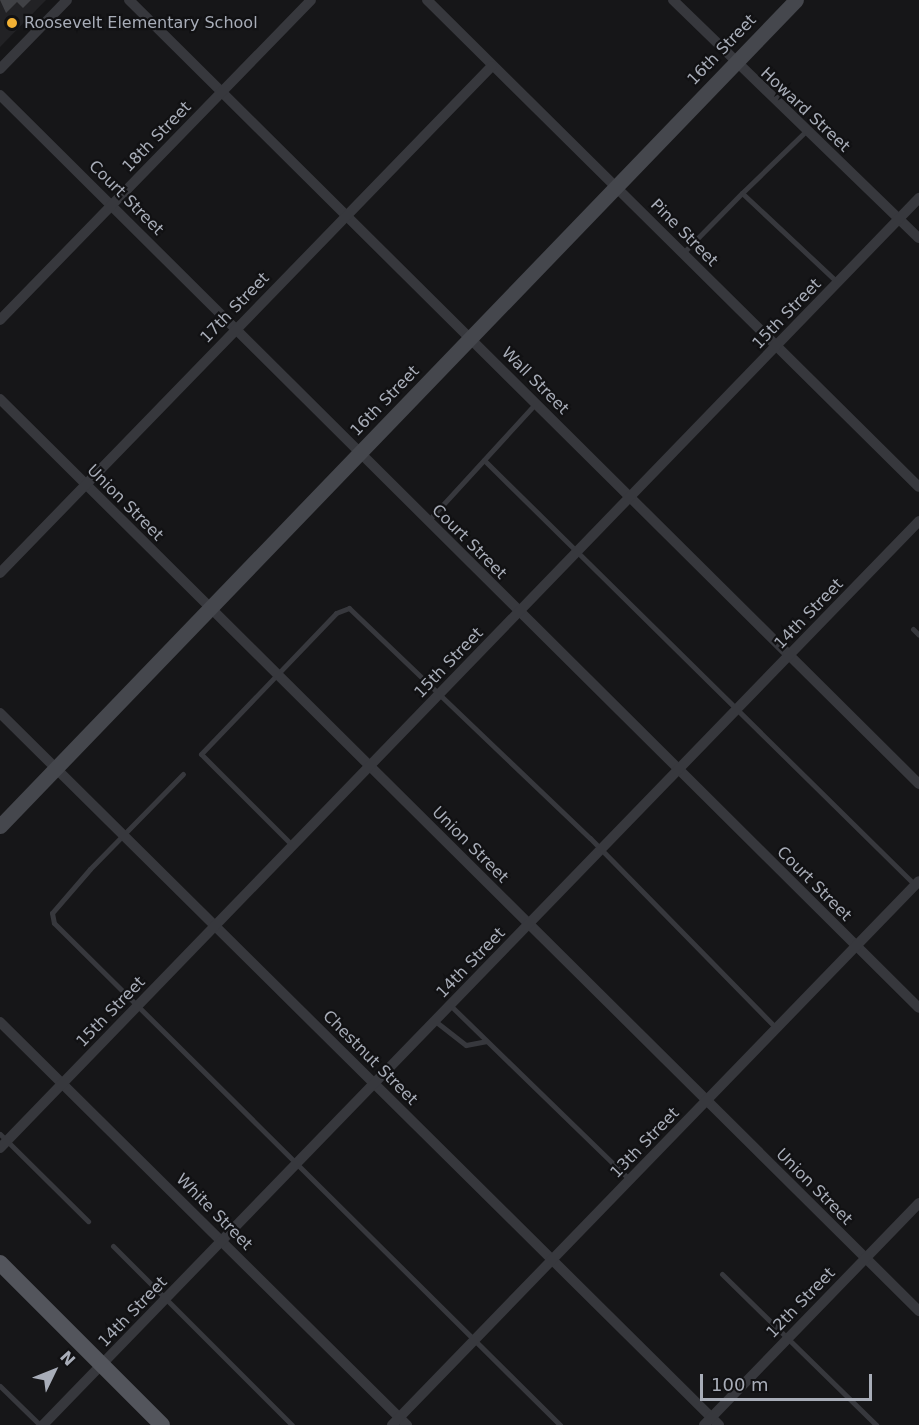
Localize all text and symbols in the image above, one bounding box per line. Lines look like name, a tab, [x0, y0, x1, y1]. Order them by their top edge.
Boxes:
street label: 16th Street	[684, 11, 760, 89]
place label: Roosevelt Elementary School	[24, 13, 258, 33]
marker: Roosevelt Elementary School	[5, 16, 19, 30]
street label: Howard Street	[756, 64, 854, 156]
street label: 18th Street	[119, 98, 195, 176]
street label: Court Street	[85, 157, 167, 239]
street label: Pine Street	[646, 195, 722, 271]
street label: 17th Street	[197, 269, 273, 347]
street label: 15th Street	[749, 275, 825, 353]
street label: Wall Street	[497, 343, 573, 419]
street label: 16th Street	[347, 362, 423, 440]
street label: Union Street	[83, 461, 167, 545]
street label: Court Street	[428, 501, 510, 583]
street label: 14th Street	[771, 575, 847, 653]
street label: 15th Street	[411, 624, 487, 702]
street label: Union Street	[428, 803, 512, 887]
street label: Court Street	[773, 843, 855, 925]
street label: 14th Street	[433, 924, 509, 1002]
street label: 15th Street	[73, 973, 149, 1051]
street label: Chestnut Street	[319, 1007, 421, 1109]
street label: 13th Street	[607, 1104, 683, 1182]
street label: Union Street	[772, 1145, 856, 1229]
street label: White Street	[172, 1170, 256, 1254]
street label: 12th Street	[763, 1264, 839, 1342]
street label: 14th Street	[95, 1273, 171, 1351]
north arrow	[24, 1341, 84, 1401]
text: N	[56, 1347, 79, 1370]
scale bar	[703, 1362, 876, 1400]
text: 100 m	[711, 1374, 769, 1395]

